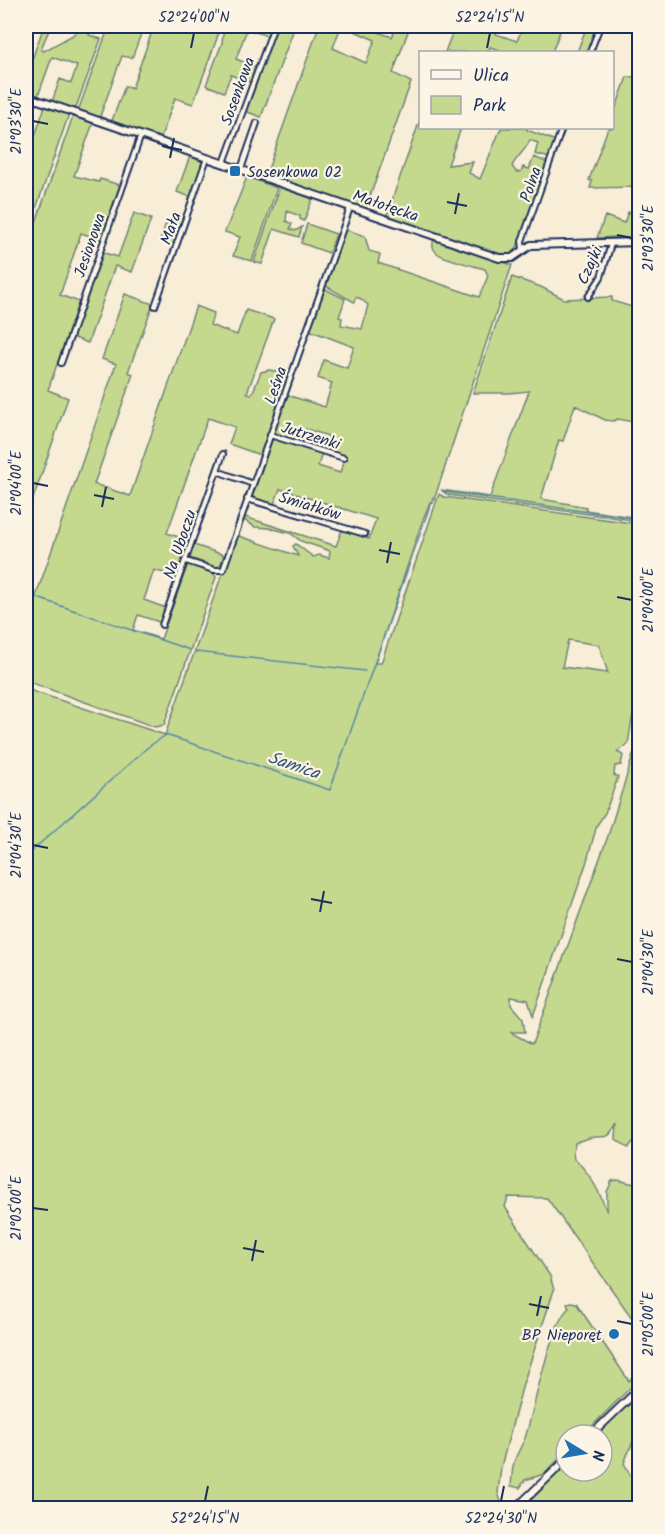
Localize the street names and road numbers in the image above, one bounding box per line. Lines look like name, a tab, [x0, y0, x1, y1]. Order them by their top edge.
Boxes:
street label: Sosenkowa	[214, 54, 262, 129]
street label: Polna	[514, 163, 549, 206]
street label: Małołęcka	[349, 184, 422, 229]
street label: Mała	[154, 209, 189, 248]
street label: Jesionowa	[68, 210, 113, 281]
street label: Czajki	[571, 241, 610, 289]
street label: Leśna	[258, 363, 295, 408]
street label: Jutrzenki	[278, 416, 344, 458]
street label: Śmiałków	[275, 485, 344, 528]
street label: Na Uboczu	[157, 506, 204, 583]

